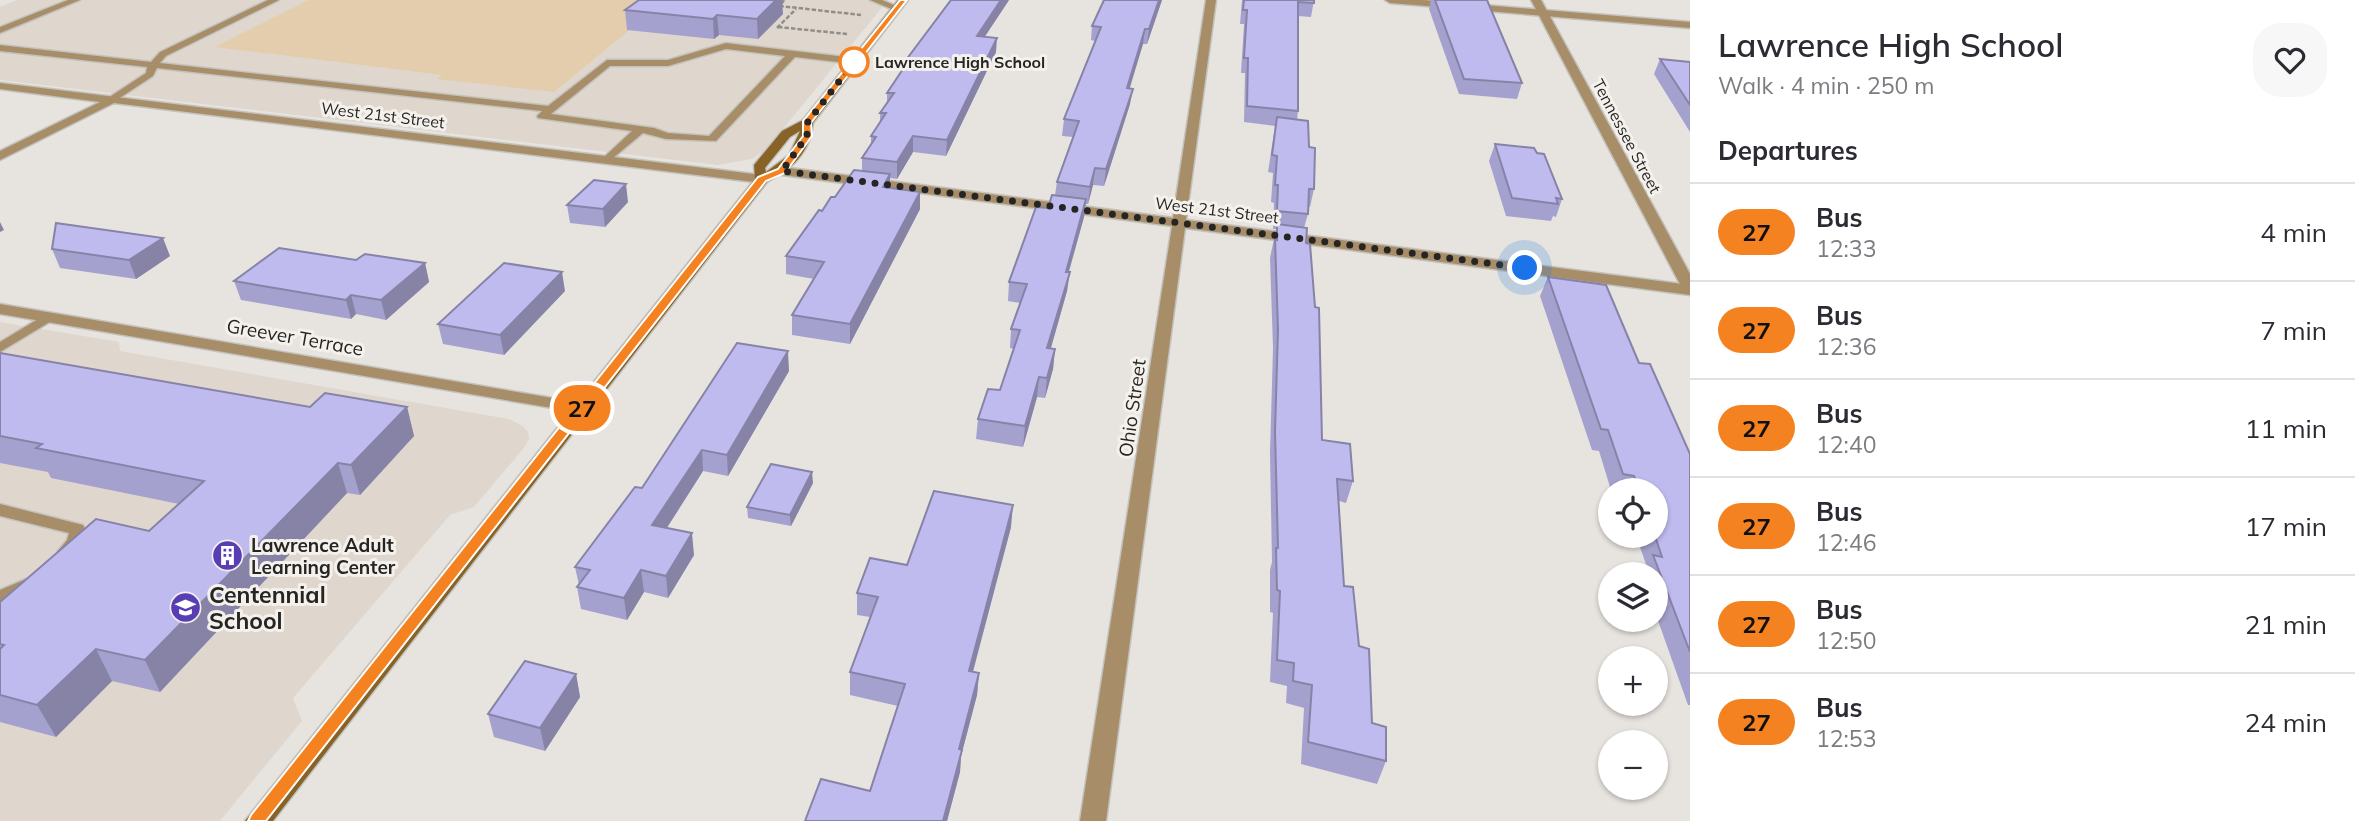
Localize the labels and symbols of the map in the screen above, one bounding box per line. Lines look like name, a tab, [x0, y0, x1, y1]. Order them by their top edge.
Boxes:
marker: Lawrence High School	[839, 47, 869, 77]
place label: Lawrence High School	[875, 52, 1045, 72]
street label: Tennessee Street	[1589, 76, 1666, 197]
street label: West 21st Street	[320, 98, 446, 133]
street label: West 21st Street	[1154, 193, 1280, 228]
your location	[1507, 250, 1542, 285]
street label: Greever Terrace	[225, 313, 365, 361]
street label: Ohio Street	[1113, 357, 1151, 459]
line badge: 27	[550, 385, 614, 431]
place label: Lawrence Adult Learning Center	[251, 533, 396, 579]
building icon: Lawrence Adult Learning Center	[211, 539, 245, 573]
place label: Centennial School	[209, 580, 326, 635]
school or university icon: Centennial School	[169, 590, 203, 624]

